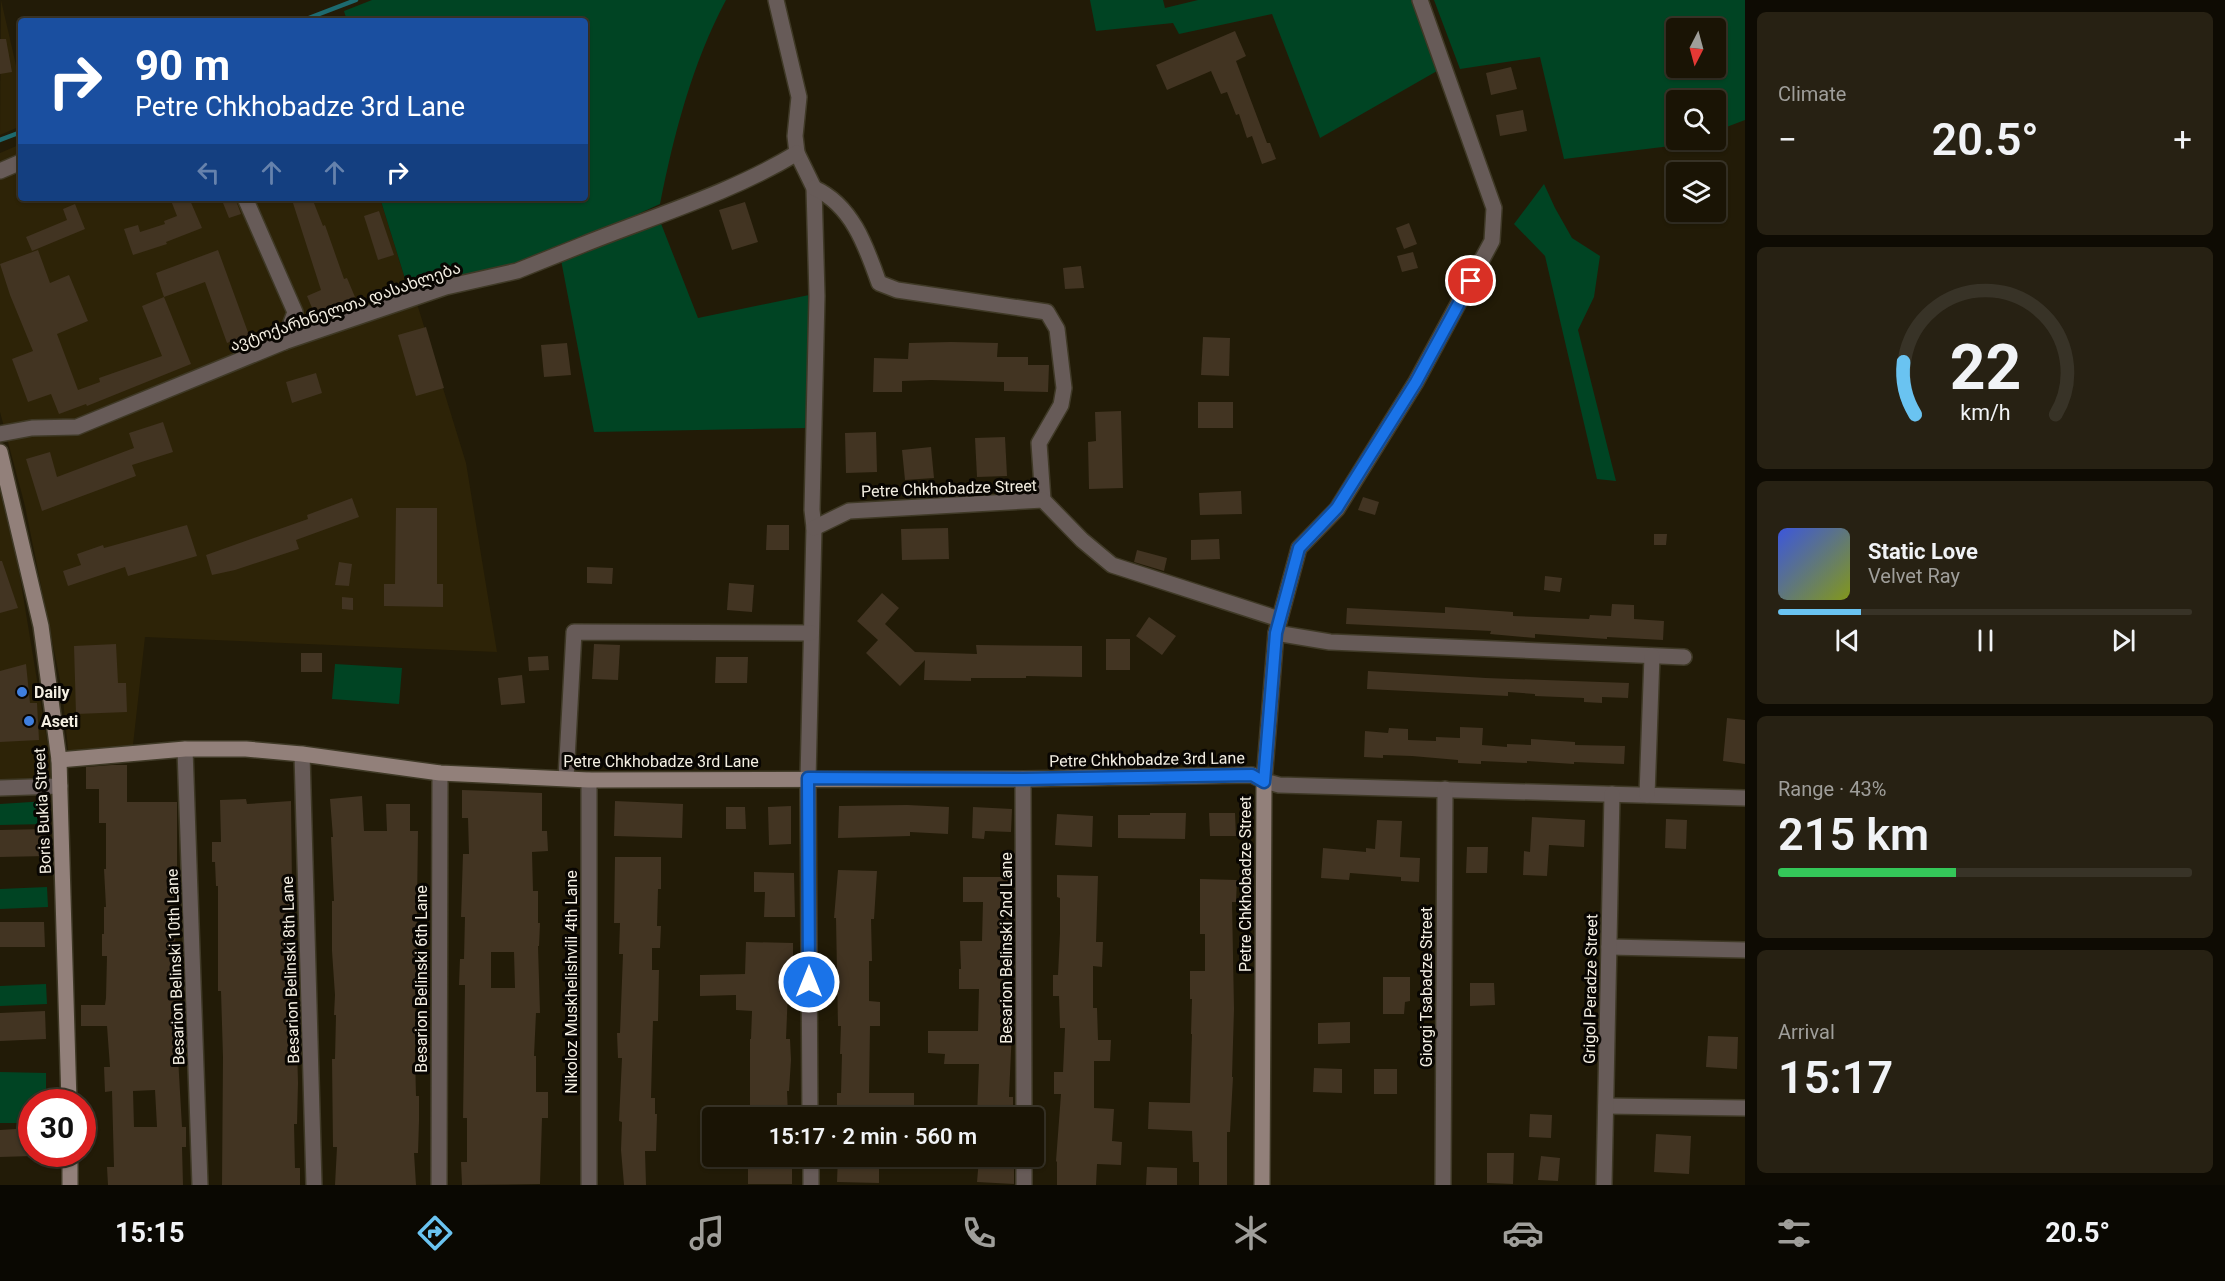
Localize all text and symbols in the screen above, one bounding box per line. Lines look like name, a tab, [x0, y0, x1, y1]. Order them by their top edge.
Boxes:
north arrow	[1666, 18, 1726, 78]
map controls	[1666, 18, 1726, 222]
text: 90 m	[135, 41, 230, 90]
icon: right	[36, 42, 114, 120]
text: Climate	[1778, 82, 1846, 106]
button: search	[1666, 90, 1726, 150]
text: Petre Chkhobadze 3rd Lane	[135, 91, 465, 123]
text: 20.5°	[1931, 113, 2039, 166]
text: −	[1778, 120, 1797, 159]
text: +	[2173, 120, 2192, 159]
icon: left	[192, 156, 225, 189]
icon: ahead	[255, 156, 288, 189]
icon: ahead	[318, 156, 351, 189]
icon: right	[381, 156, 414, 189]
button: layers	[1666, 162, 1726, 222]
pin	[1445, 255, 1496, 306]
street label: ავტოქარხნელთა დასახლება	[227, 258, 463, 356]
icon: arrive	[1454, 264, 1487, 297]
text: 22	[1949, 331, 2021, 404]
text: km/h	[1960, 400, 2010, 425]
street label: Petre Chkhobadze Street	[861, 476, 1037, 501]
text: Static Love	[1868, 539, 1978, 564]
text: Velvet Ray	[1868, 564, 1960, 588]
icon: previous	[1831, 624, 1864, 657]
icon: pause	[1969, 624, 2002, 657]
icon: next	[2107, 624, 2140, 657]
place label: Daily	[34, 683, 70, 702]
marker: Daily	[15, 685, 29, 699]
place label: Aseti	[41, 712, 78, 731]
marker: Aseti	[22, 714, 36, 728]
street label: Boris Bukia Street	[30, 747, 55, 875]
street label: Petre Chkhobadze 3rd Lane	[1049, 748, 1245, 771]
street label: Petre Chkhobadze 3rd Lane	[563, 752, 759, 771]
text: Range · 43%	[1778, 777, 1886, 801]
street label: Petre Chkhobadze Street	[1236, 796, 1255, 972]
text: 215 km	[1778, 808, 1929, 861]
street label: Besarion Belinski 2nd Lane	[997, 852, 1016, 1044]
street label: Besarion Belinski 10th Lane	[163, 868, 188, 1066]
street label: Nikoloz Muskhelishvili 4th Lane	[562, 870, 581, 1094]
street label: Besarion Belinski 8th Lane	[278, 876, 303, 1064]
street label: Besarion Belinski 6th Lane	[412, 885, 431, 1073]
street label: Giorgi Tsabadze Street	[1417, 907, 1436, 1067]
street label: Grigol Peradze Street	[1580, 914, 1601, 1064]
position arrow	[777, 950, 841, 1014]
text: Arrival	[1778, 1020, 1835, 1044]
text: 15:17	[1778, 1051, 1893, 1104]
speed limit sign: 30	[18, 1089, 96, 1167]
text: 15:17 · 2 min · 560 m	[769, 1124, 977, 1149]
icon: directions	[414, 1212, 456, 1254]
icon: music	[686, 1212, 728, 1254]
icon: phone	[958, 1212, 1000, 1254]
icon: climate	[1230, 1212, 1272, 1254]
icon: car	[1502, 1212, 1544, 1254]
icon: filters	[1773, 1212, 1815, 1254]
text: 15:15	[115, 1217, 184, 1249]
text: 20.5°	[2045, 1217, 2110, 1249]

